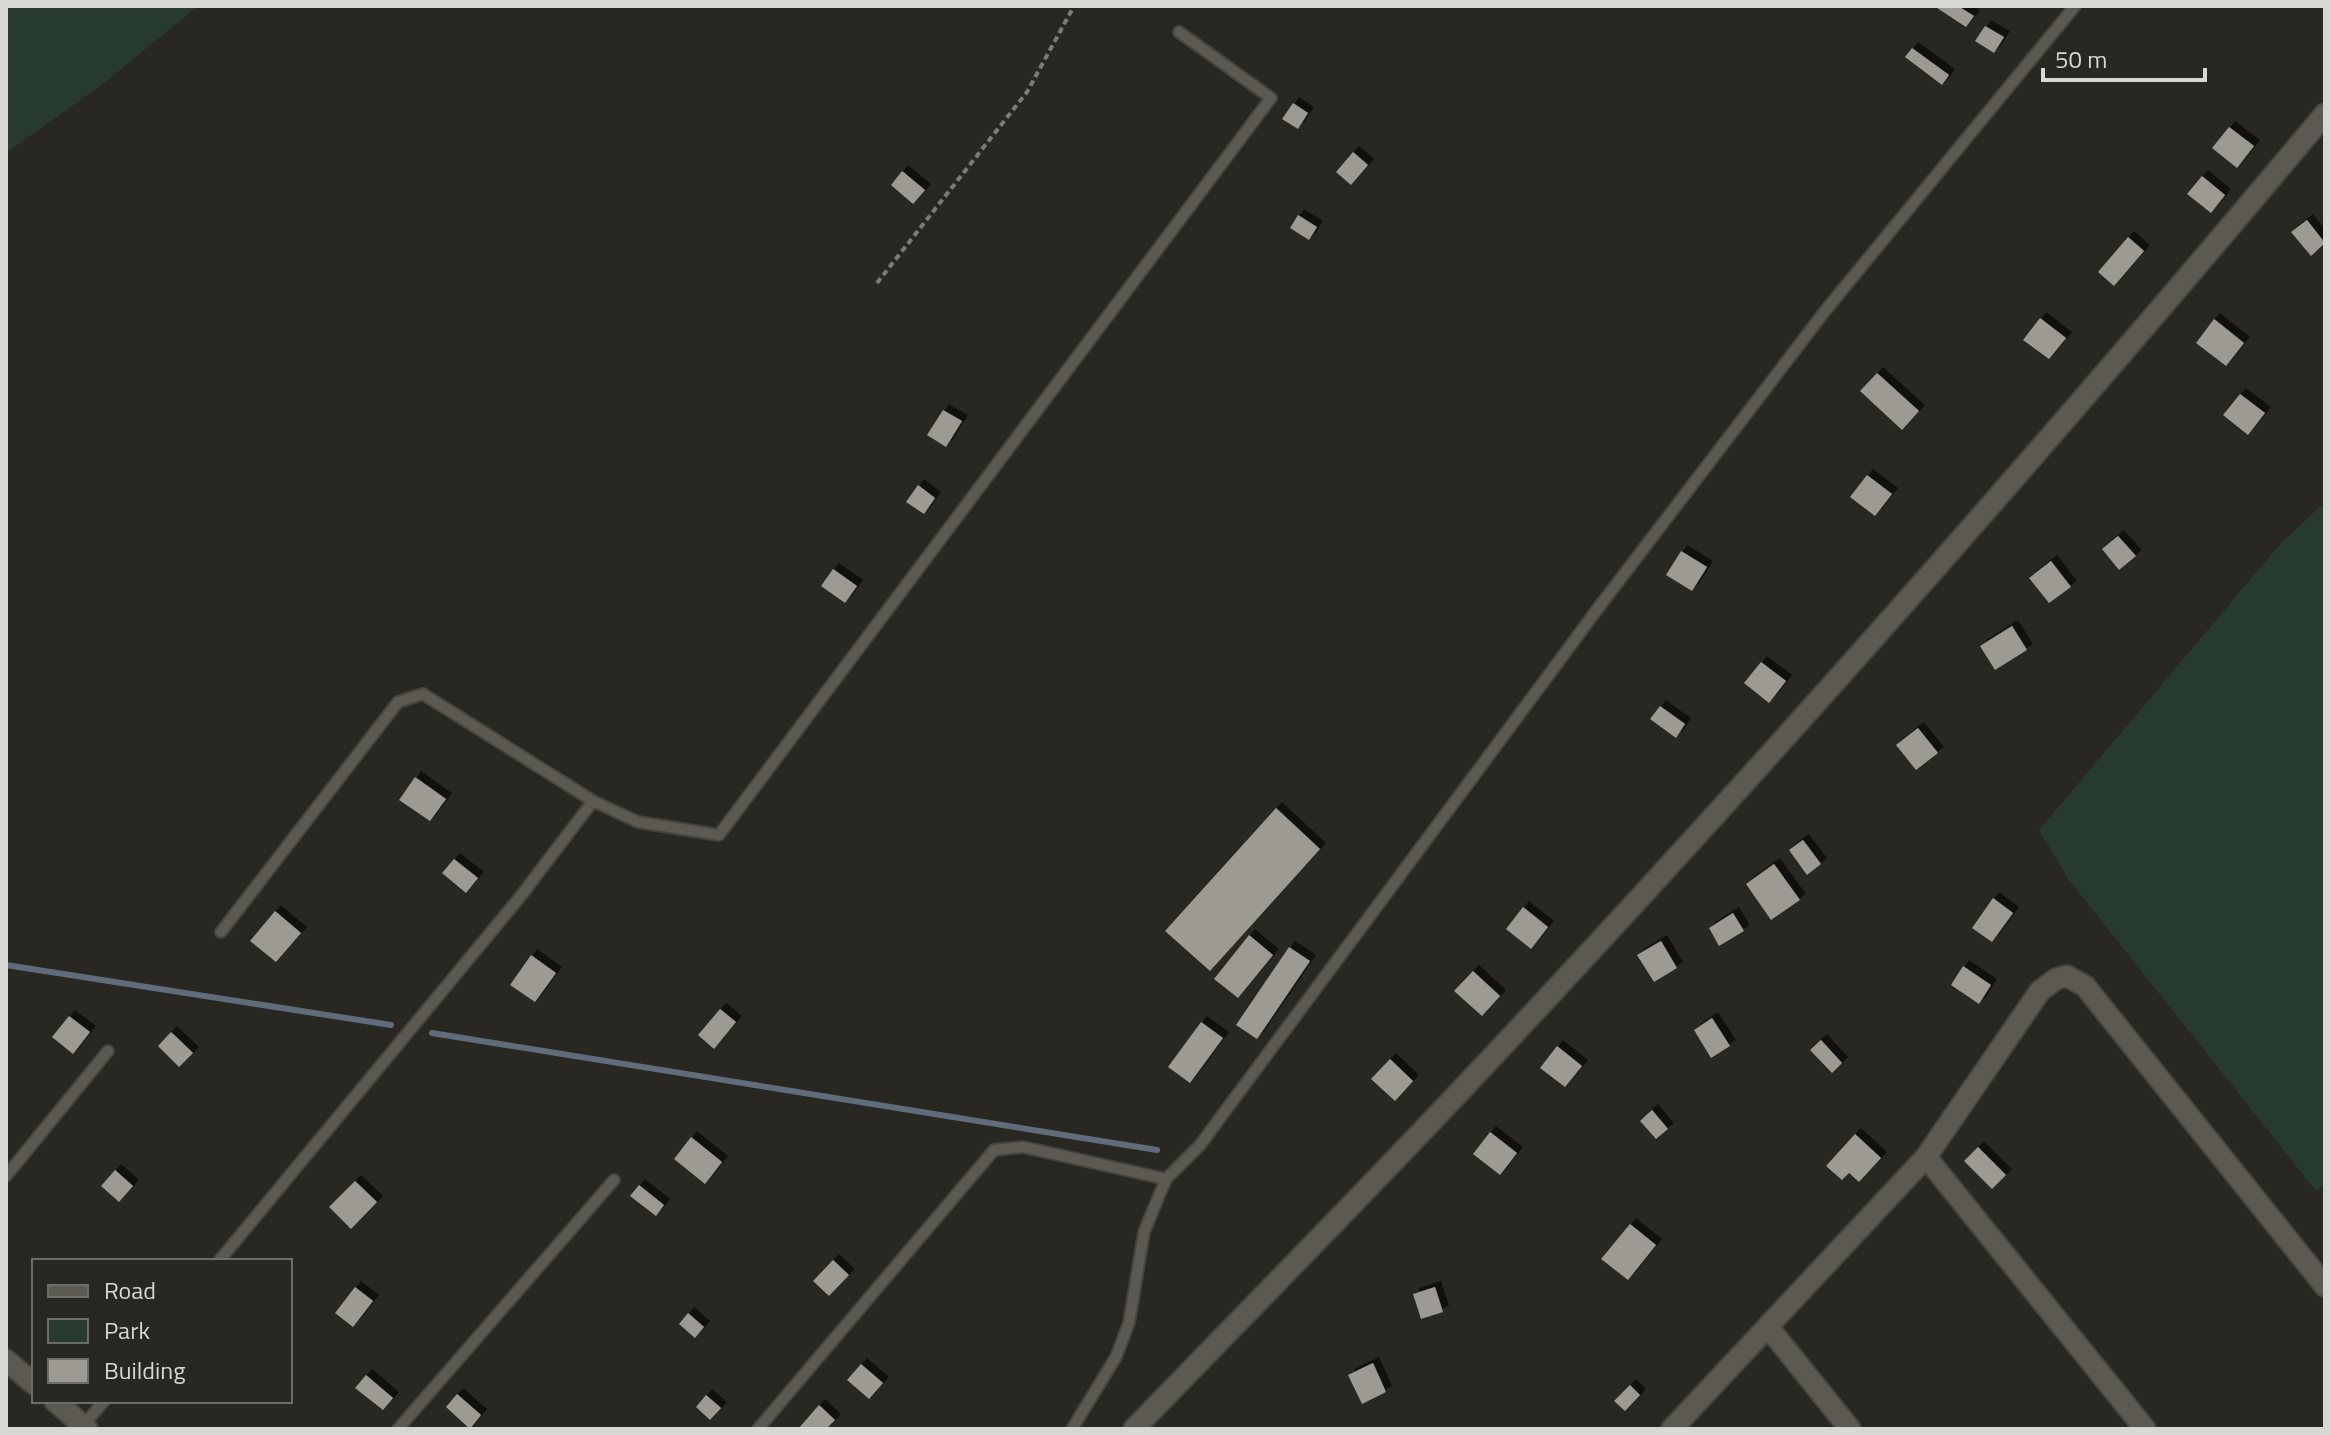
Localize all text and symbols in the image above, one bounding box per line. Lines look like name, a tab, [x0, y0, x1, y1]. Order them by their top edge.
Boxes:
scale bar	[2043, 32, 2205, 82]
text: 50 m	[2055, 41, 2107, 77]
legend	[32, 1259, 292, 1403]
text: Road	[104, 1272, 156, 1308]
text: Park	[104, 1312, 150, 1348]
text: Building	[104, 1352, 186, 1388]

